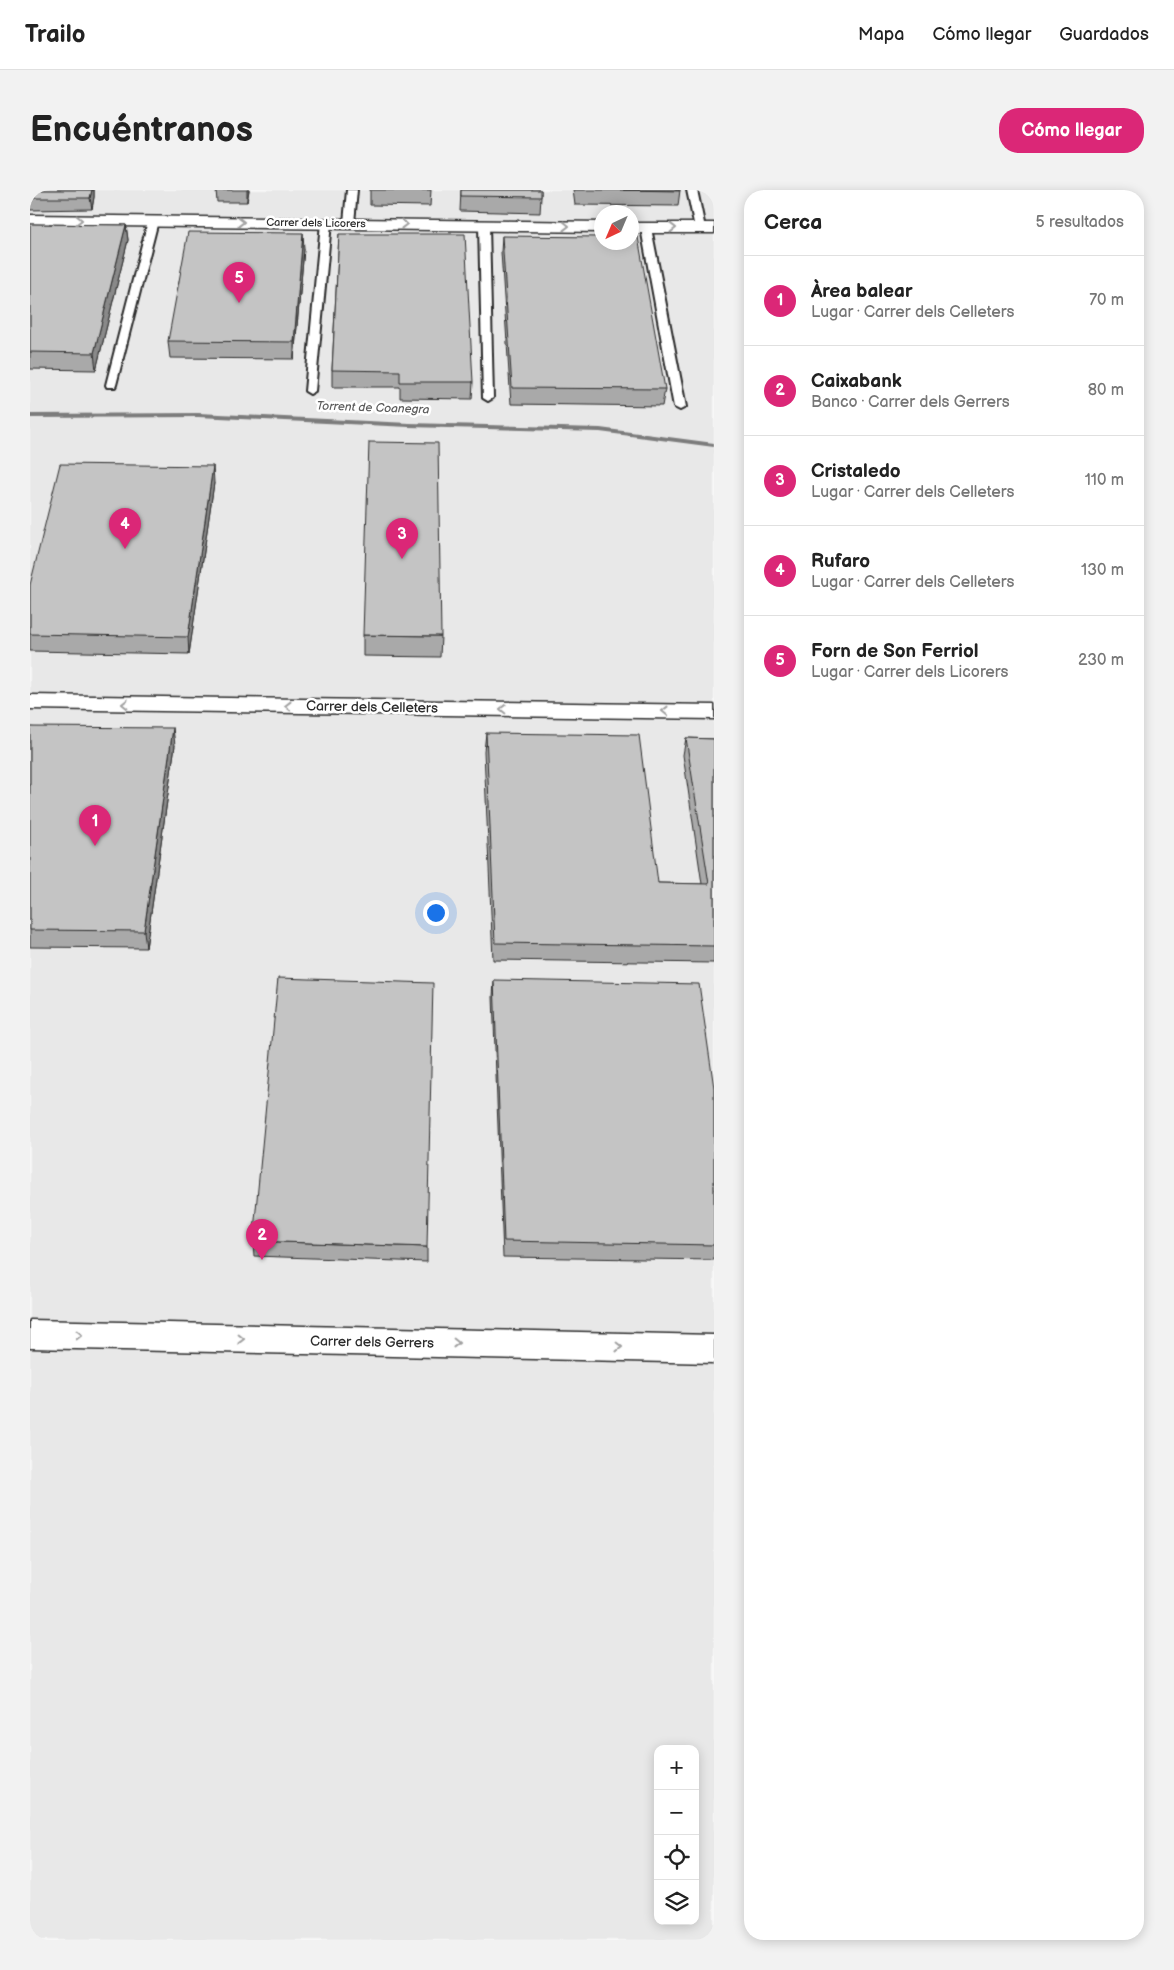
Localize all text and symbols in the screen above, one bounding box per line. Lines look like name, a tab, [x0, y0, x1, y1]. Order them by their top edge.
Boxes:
text: Trailo	[25, 20, 85, 49]
text: Mapa	[858, 24, 904, 45]
text: Cómo llegar	[932, 24, 1031, 45]
text: Guardados	[1059, 24, 1149, 45]
button: Cómo llegar	[999, 108, 1144, 153]
text: Encuéntranos	[30, 109, 253, 152]
north arrow	[594, 205, 639, 250]
text: Cerca	[764, 210, 822, 235]
text: 5 resultados	[1036, 213, 1124, 232]
one-way arrow	[75, 215, 83, 226]
street label: Carrer dels Licorers	[266, 216, 366, 230]
one-way arrow	[238, 217, 245, 227]
one-way arrow	[400, 219, 408, 229]
one-way arrow	[562, 221, 570, 232]
one-way arrow	[669, 223, 677, 233]
pin: 5	[223, 262, 255, 303]
text: Àrea balear	[811, 280, 913, 303]
text: 1	[777, 291, 783, 310]
text: 70 m	[1089, 291, 1124, 310]
text: Lugar · Carrer dels Celleters	[811, 303, 1014, 322]
text: Caixabank	[811, 370, 902, 393]
text: 2	[775, 381, 785, 400]
text: 80 m	[1088, 381, 1124, 400]
text: Banco · Carrer dels Gerrers	[811, 393, 1010, 412]
water label: Torrent de Coanegra	[316, 399, 430, 417]
text: Cristaledo	[811, 460, 901, 483]
text: 3	[775, 471, 785, 490]
text: 110 m	[1085, 471, 1124, 490]
text: Lugar · Carrer dels Celleters	[811, 483, 1014, 502]
pin: 4	[109, 508, 141, 549]
pin: 3	[386, 518, 418, 559]
text: Rufaro	[811, 550, 870, 573]
text: 4	[775, 561, 785, 580]
text: 130 m	[1081, 561, 1124, 580]
text: Lugar · Carrer dels Celleters	[811, 573, 1014, 592]
text: Forn de Son Ferriol	[811, 640, 979, 663]
text: 5	[775, 651, 785, 670]
text: 230 m	[1078, 651, 1124, 670]
text: Lugar · Carrer dels Licorers	[811, 663, 1009, 682]
street label: Carrer dels Celleters	[306, 697, 438, 717]
one-way arrow	[121, 699, 129, 709]
one-way arrow	[284, 701, 292, 711]
one-way arrow	[499, 704, 506, 714]
one-way arrow	[661, 706, 669, 716]
pin: 1	[79, 805, 111, 846]
your location	[423, 900, 449, 926]
pin: 2	[246, 1219, 278, 1260]
one-way arrow	[75, 1329, 83, 1340]
street label: Carrer dels Gerrers	[310, 1332, 434, 1352]
one-way arrow	[237, 1333, 245, 1344]
one-way arrow	[452, 1338, 460, 1349]
one-way arrow	[615, 1342, 623, 1352]
map controls	[654, 1745, 699, 1925]
button: +	[654, 1745, 699, 1790]
button: −	[654, 1790, 699, 1835]
button: locate	[654, 1835, 699, 1880]
button: layers	[654, 1880, 699, 1925]

